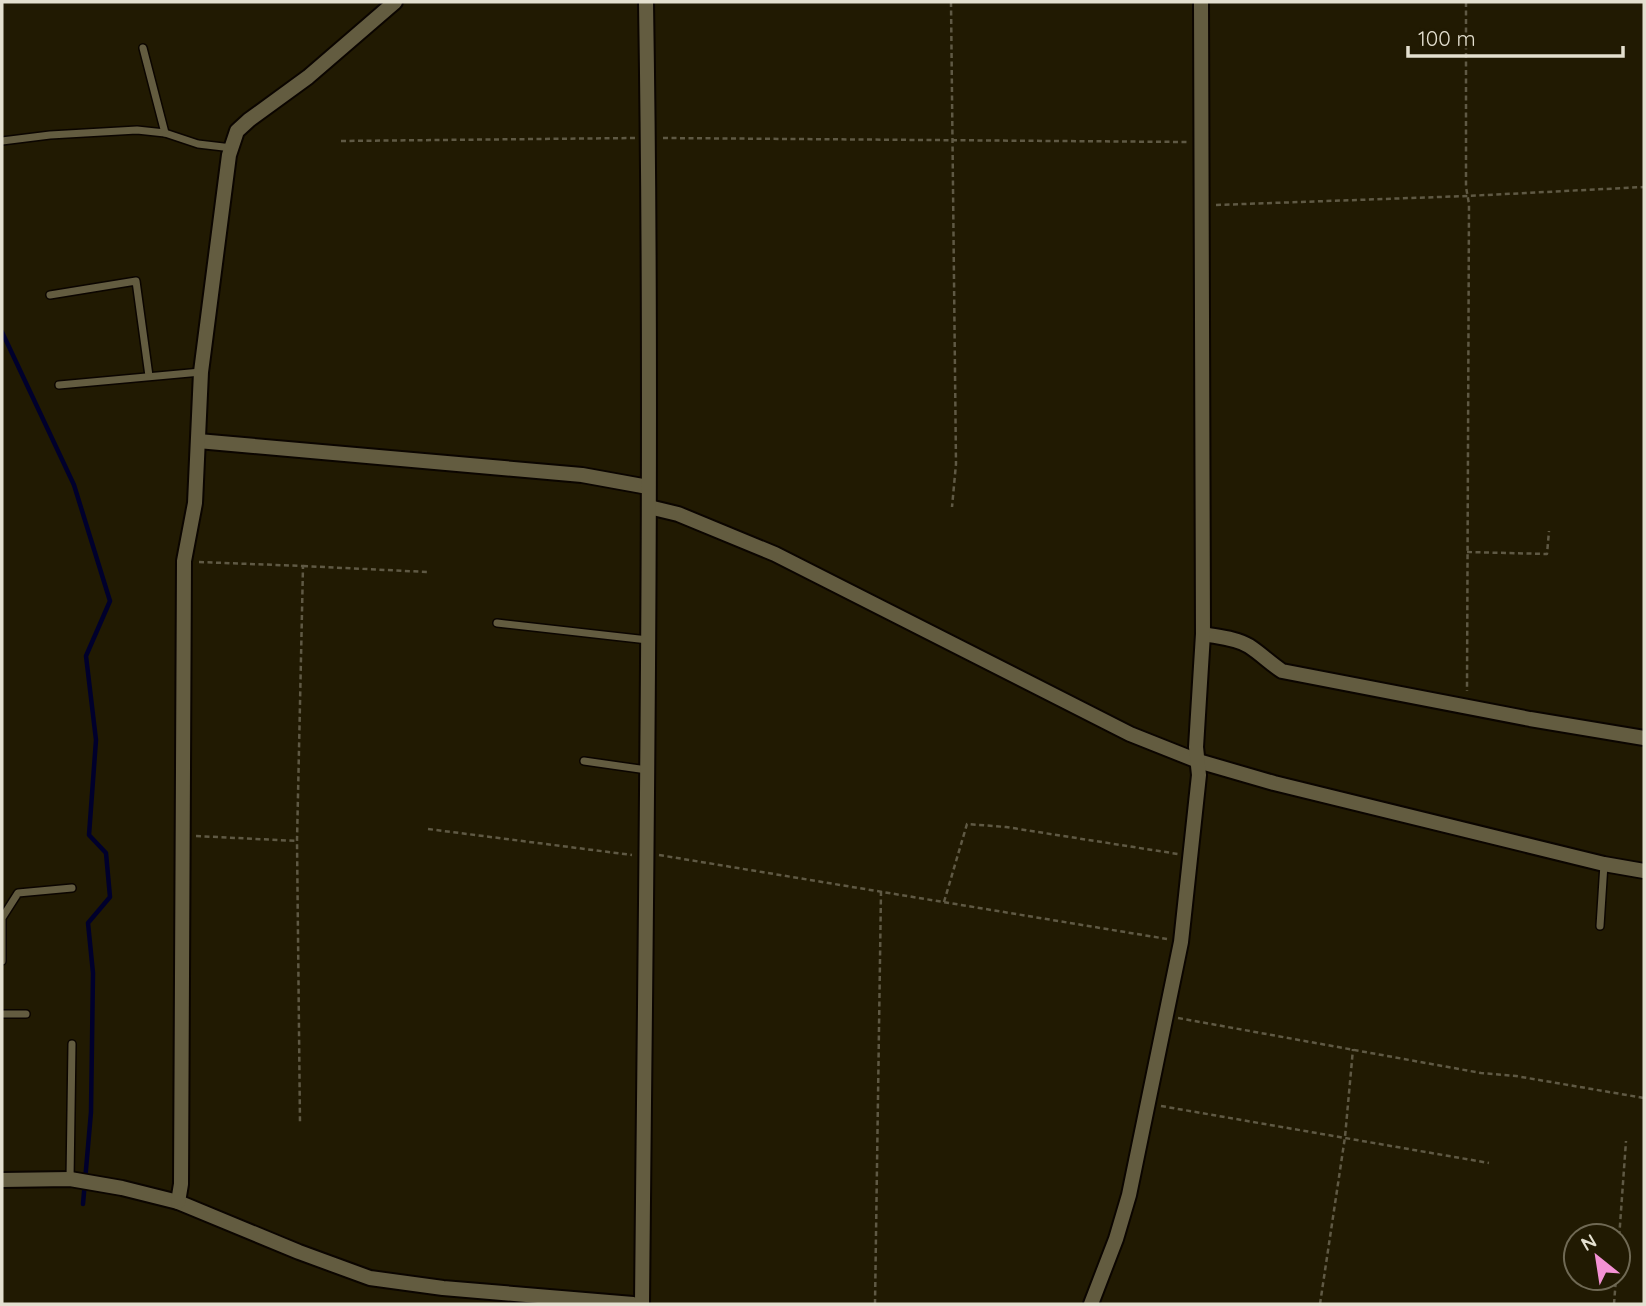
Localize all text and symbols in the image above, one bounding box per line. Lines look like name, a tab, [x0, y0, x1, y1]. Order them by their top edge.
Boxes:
scale bar	[1408, 14, 1623, 58]
text: 100 m	[1418, 25, 1476, 51]
north arrow	[1562, 1222, 1632, 1292]
text: N	[1576, 1228, 1601, 1256]

